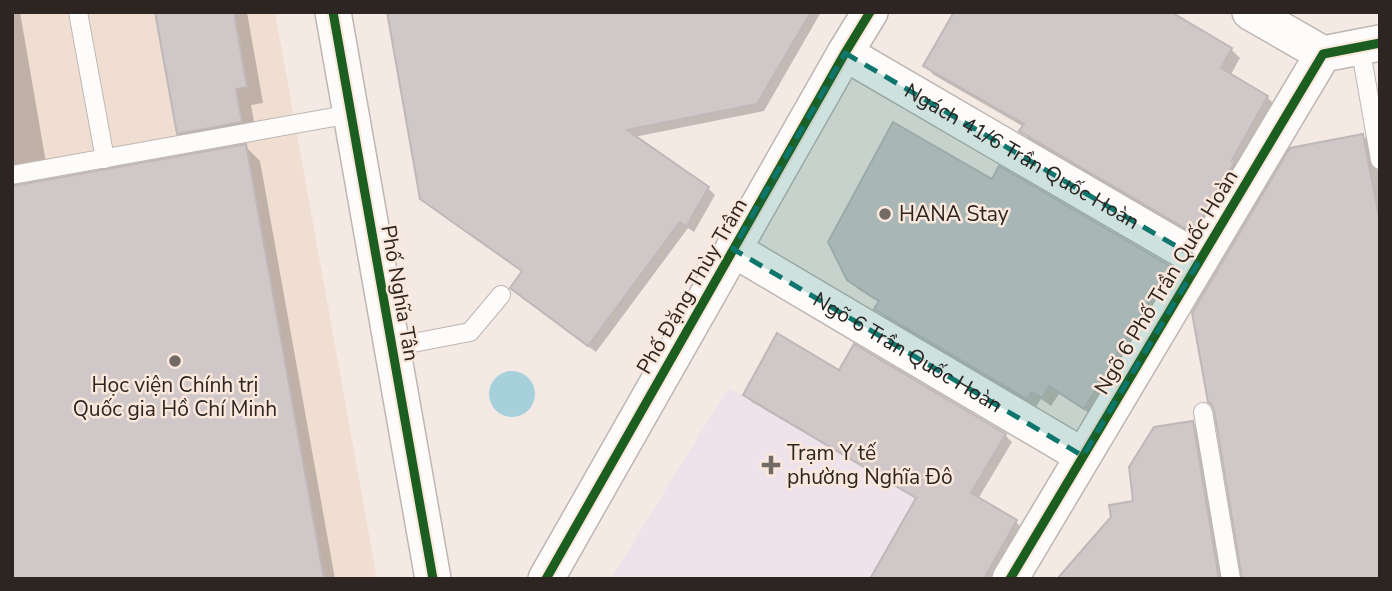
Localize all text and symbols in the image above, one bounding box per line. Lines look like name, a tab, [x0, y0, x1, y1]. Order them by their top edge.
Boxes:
street label: Ngách 41/6 Trần Quốc Hoàn	[899, 77, 1145, 236]
street label: Ngõ 6 Phố Trần Quốc Hoàn	[1088, 164, 1244, 400]
street label: Phố Đặng Thùy Trâm	[630, 193, 754, 379]
place label: HANA Stay	[899, 200, 1009, 228]
marker: HANA Stay	[877, 206, 893, 222]
street label: Phố Nghĩa Tân	[374, 223, 426, 363]
street label: Ngõ 6 Trần Quốc Hoàn	[808, 285, 1008, 419]
marker: Học viện Chính trị Quốc gia Hồ Chí Minh	[167, 353, 183, 369]
place label: Học viện Chính trị Quốc gia Hồ Chí Minh	[73, 371, 277, 423]
place label: Trạm Y tế phường Nghĩa Đô	[787, 439, 953, 491]
marker: Trạm Y tế phường Nghĩa Đô	[761, 455, 781, 475]

